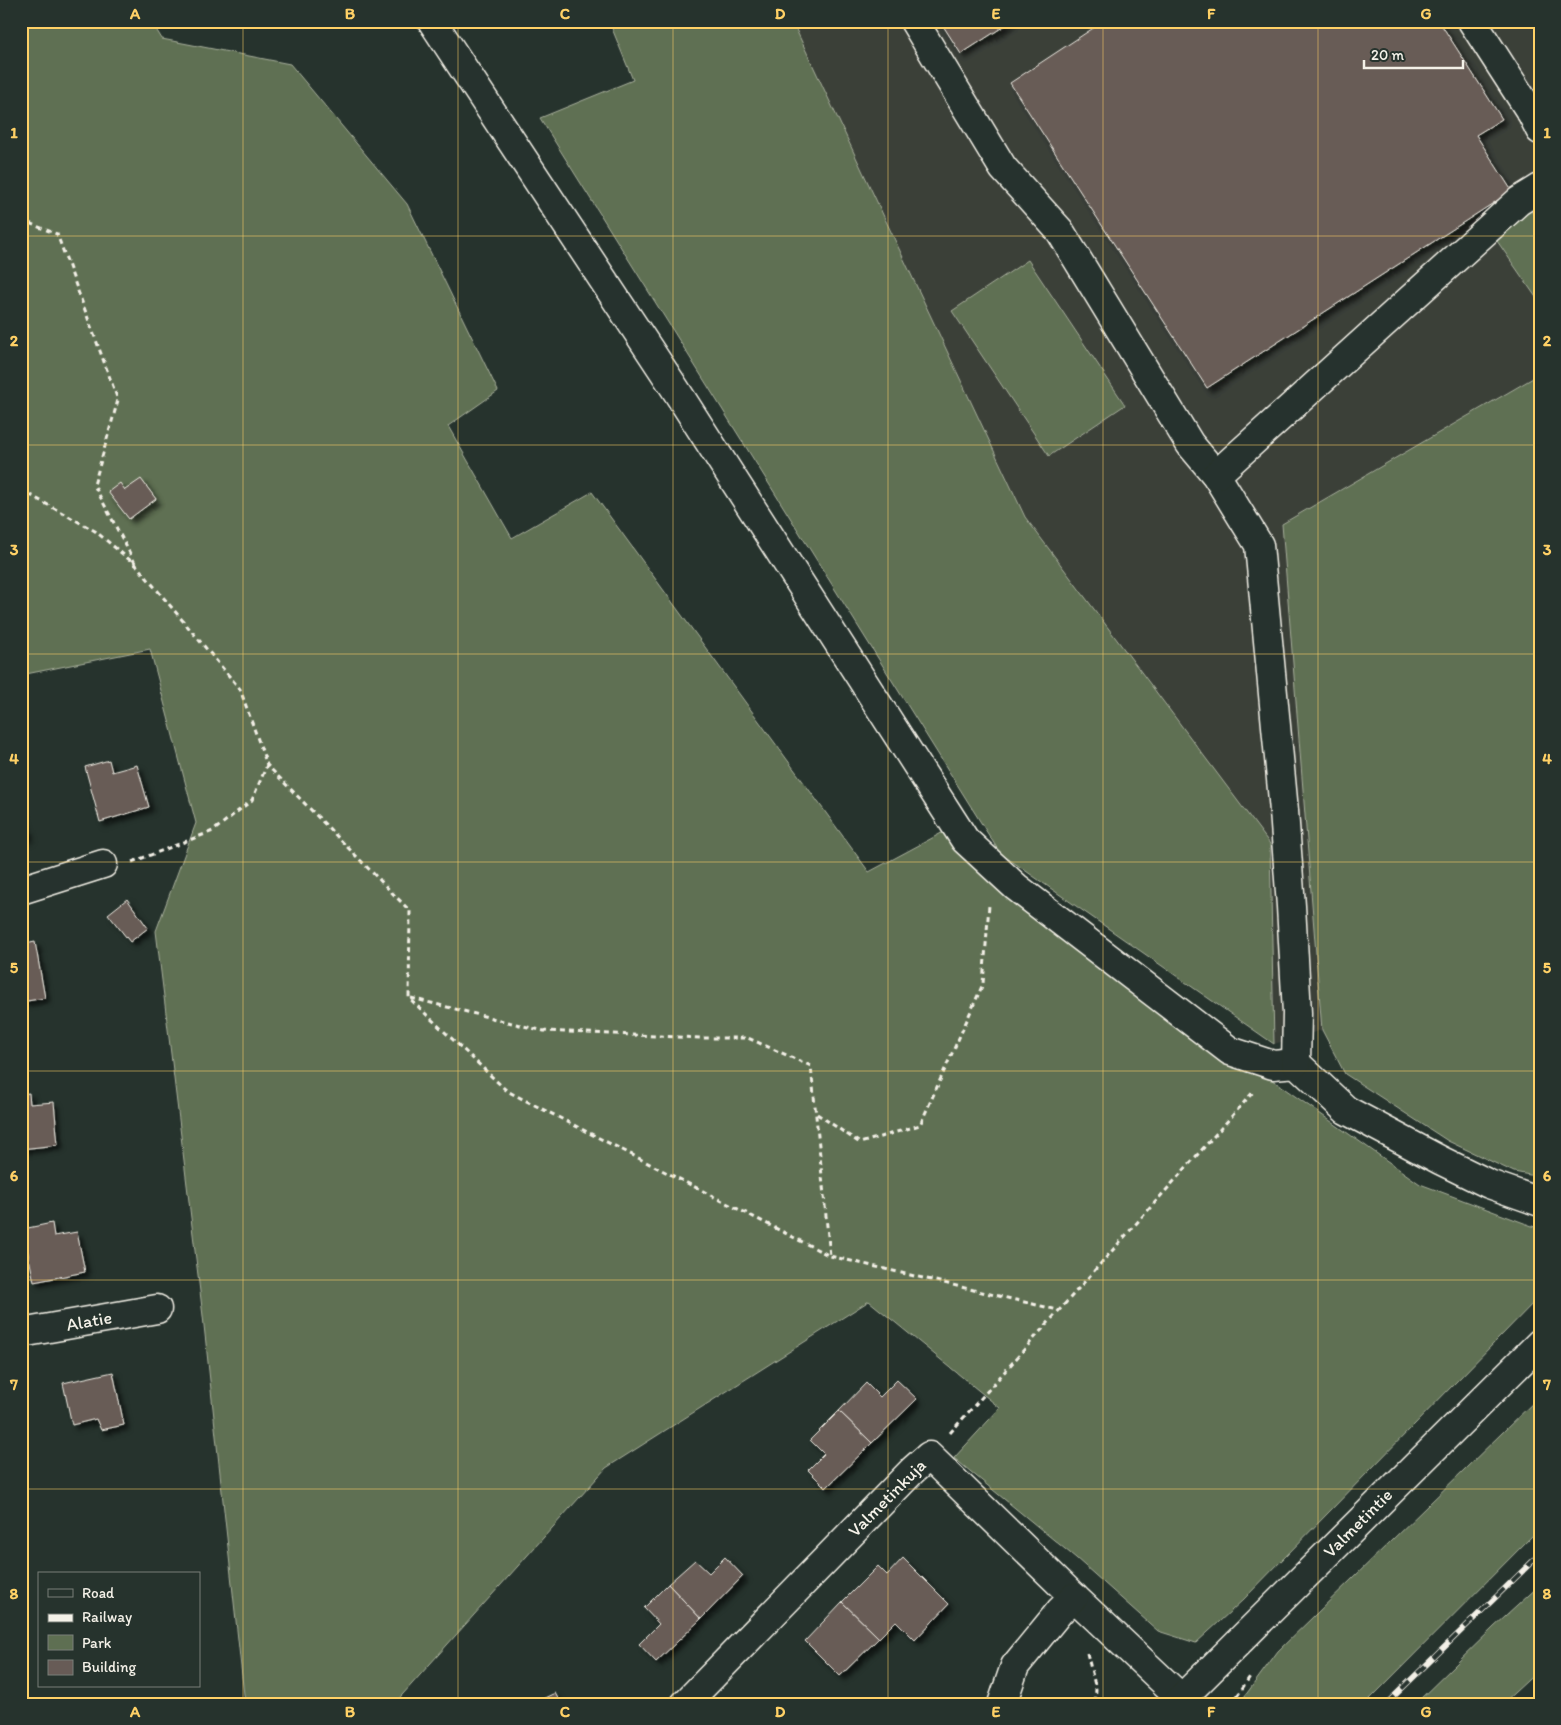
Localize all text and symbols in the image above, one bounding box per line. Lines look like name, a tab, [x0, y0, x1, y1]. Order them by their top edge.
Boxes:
text: A	[129, 4, 141, 23]
text: B	[345, 4, 356, 23]
text: C	[560, 4, 571, 23]
text: D	[775, 4, 786, 23]
text: E	[992, 4, 1001, 23]
text: F	[1207, 4, 1216, 23]
text: G	[1420, 4, 1432, 23]
scale bar	[1364, 38, 1462, 70]
text: 20 m	[1371, 46, 1405, 64]
text: 1	[10, 123, 18, 142]
text: 1	[1543, 123, 1551, 142]
text: 2	[10, 331, 19, 350]
text: 2	[1543, 331, 1552, 350]
text: 3	[10, 540, 19, 559]
text: 3	[1543, 540, 1552, 559]
text: 4	[9, 749, 19, 768]
text: 4	[1542, 749, 1552, 768]
text: 5	[10, 958, 19, 977]
text: 5	[1543, 958, 1552, 977]
text: 6	[10, 1166, 19, 1185]
text: 6	[1543, 1166, 1552, 1185]
street label: Alatie	[64, 1306, 114, 1336]
text: 7	[9, 1375, 18, 1394]
text: 7	[1542, 1375, 1551, 1394]
street label: Valmetinkuja	[843, 1454, 931, 1542]
street label: Valmetintie	[1319, 1484, 1397, 1562]
legend	[38, 1572, 200, 1688]
text: 8	[10, 1584, 19, 1603]
text: Road	[82, 1584, 115, 1602]
text: 8	[1543, 1584, 1552, 1603]
text: Railway	[82, 1608, 132, 1626]
text: Park	[82, 1634, 112, 1652]
text: Building	[82, 1658, 136, 1676]
text: A	[129, 1702, 141, 1721]
text: B	[345, 1702, 356, 1721]
text: C	[560, 1702, 571, 1721]
text: D	[775, 1702, 786, 1721]
text: E	[992, 1702, 1001, 1721]
text: F	[1207, 1702, 1216, 1721]
text: G	[1420, 1702, 1432, 1721]

